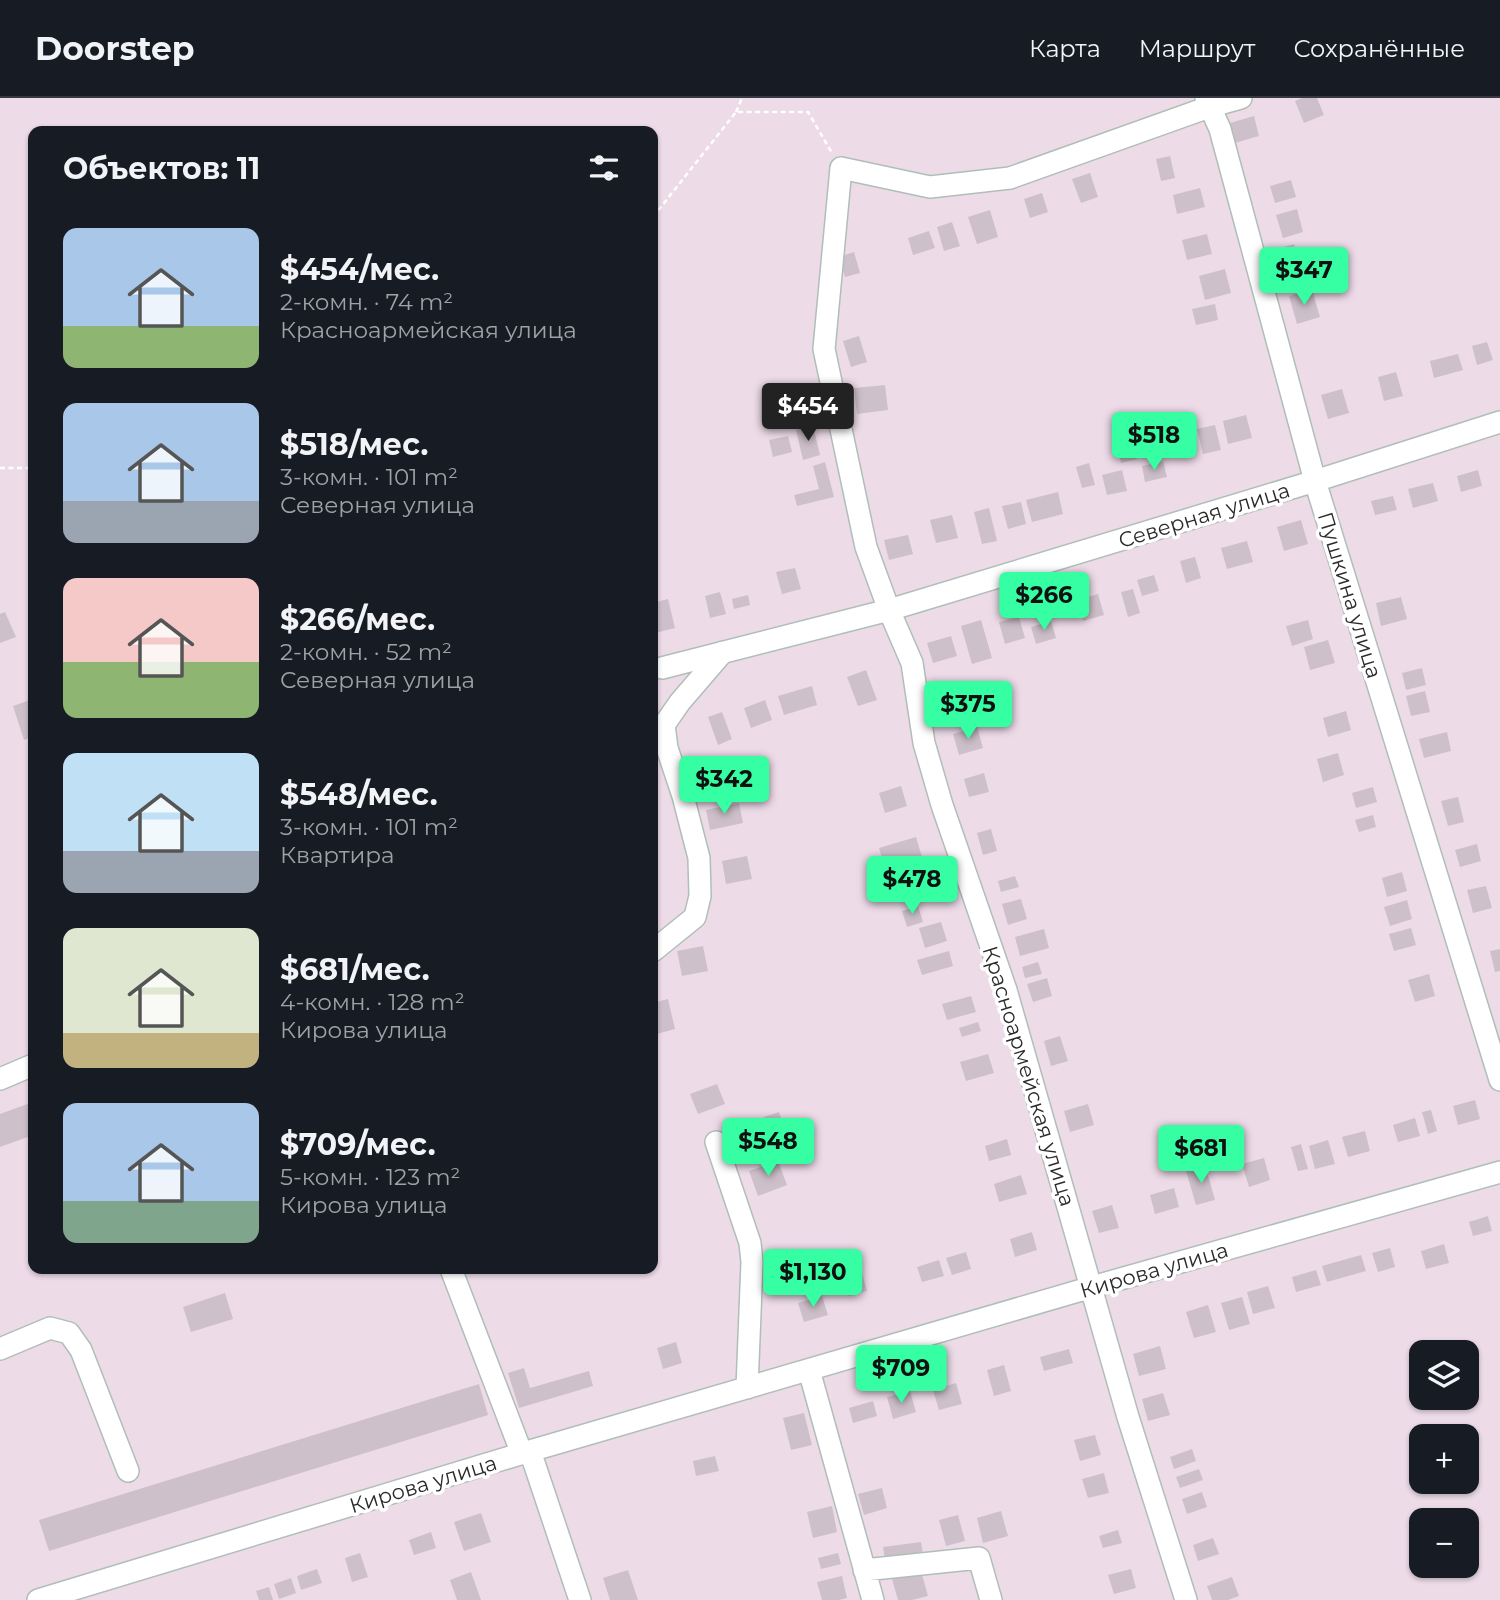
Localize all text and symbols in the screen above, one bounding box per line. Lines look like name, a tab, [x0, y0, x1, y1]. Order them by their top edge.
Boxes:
text: Doorstep	[35, 28, 195, 68]
text: Карта	[1029, 34, 1101, 63]
text: Маршрут	[1139, 34, 1255, 63]
text: Сохранённые	[1293, 34, 1465, 63]
icon: filters	[585, 149, 623, 187]
text: Объектов: 11	[63, 150, 260, 187]
pin: $347	[1263, 248, 1345, 307]
text: $454/мес.	[280, 251, 439, 288]
icon: home	[119, 256, 203, 340]
text: $347	[1275, 256, 1333, 284]
text: 2-комн. · 74 m²	[280, 288, 453, 316]
text: Красноармейская улица	[280, 316, 577, 344]
pin: $454	[767, 384, 849, 443]
text: $454	[778, 392, 838, 420]
pin: $518	[1113, 412, 1195, 472]
text: $518	[1128, 421, 1180, 449]
text: $518/мес.	[280, 426, 428, 463]
icon: home	[119, 431, 203, 515]
text: 3-комн. · 101 m²	[280, 463, 458, 491]
street label: Северная улица	[1115, 477, 1293, 553]
text: Северная улица	[280, 491, 475, 519]
street label: Пушкина улица	[1313, 509, 1387, 681]
pin: $266	[1003, 573, 1085, 632]
text: $266	[1015, 581, 1073, 609]
text: $266/мес.	[280, 601, 435, 638]
icon: home	[119, 606, 203, 690]
text: 2-комн. · 52 m²	[280, 638, 452, 666]
text: Северная улица	[280, 666, 475, 694]
pin: $375	[927, 682, 1009, 741]
text: $375	[940, 690, 996, 718]
pin: $342	[683, 756, 765, 816]
text: $342	[695, 765, 753, 793]
text: $548/мес.	[280, 776, 438, 813]
icon: home	[119, 781, 203, 865]
text: 3-комн. · 101 m²	[280, 813, 458, 841]
text: Квартира	[280, 841, 394, 869]
pin: $478	[871, 856, 953, 916]
text: $478	[883, 865, 941, 893]
street label: Красноармейская улица	[977, 943, 1081, 1209]
text: $681/мес.	[280, 951, 430, 988]
icon: home	[119, 956, 203, 1040]
text: 4-комн. · 128 m²	[280, 988, 465, 1016]
text: Кирова улица	[280, 1016, 447, 1044]
pin: $548	[727, 1118, 809, 1178]
text: $709/мес.	[280, 1126, 436, 1163]
pin: $681	[1160, 1126, 1242, 1185]
text: $548	[738, 1127, 798, 1155]
icon: home	[119, 1131, 203, 1215]
text: $681	[1174, 1134, 1228, 1162]
text: 5-комн. · 123 m²	[280, 1163, 460, 1191]
text: Кирова улица	[280, 1191, 447, 1219]
street label: Кирова улица	[1077, 1237, 1231, 1303]
pin: $1,130	[756, 1250, 870, 1309]
text: $1,130	[779, 1258, 847, 1286]
map controls	[1409, 1340, 1479, 1578]
button: layers	[1409, 1340, 1479, 1410]
pin: $709	[860, 1346, 942, 1405]
text: $709	[872, 1354, 930, 1382]
button: +	[1409, 1424, 1479, 1494]
street label: Кирова улица	[346, 1450, 500, 1518]
button: −	[1409, 1508, 1479, 1578]

